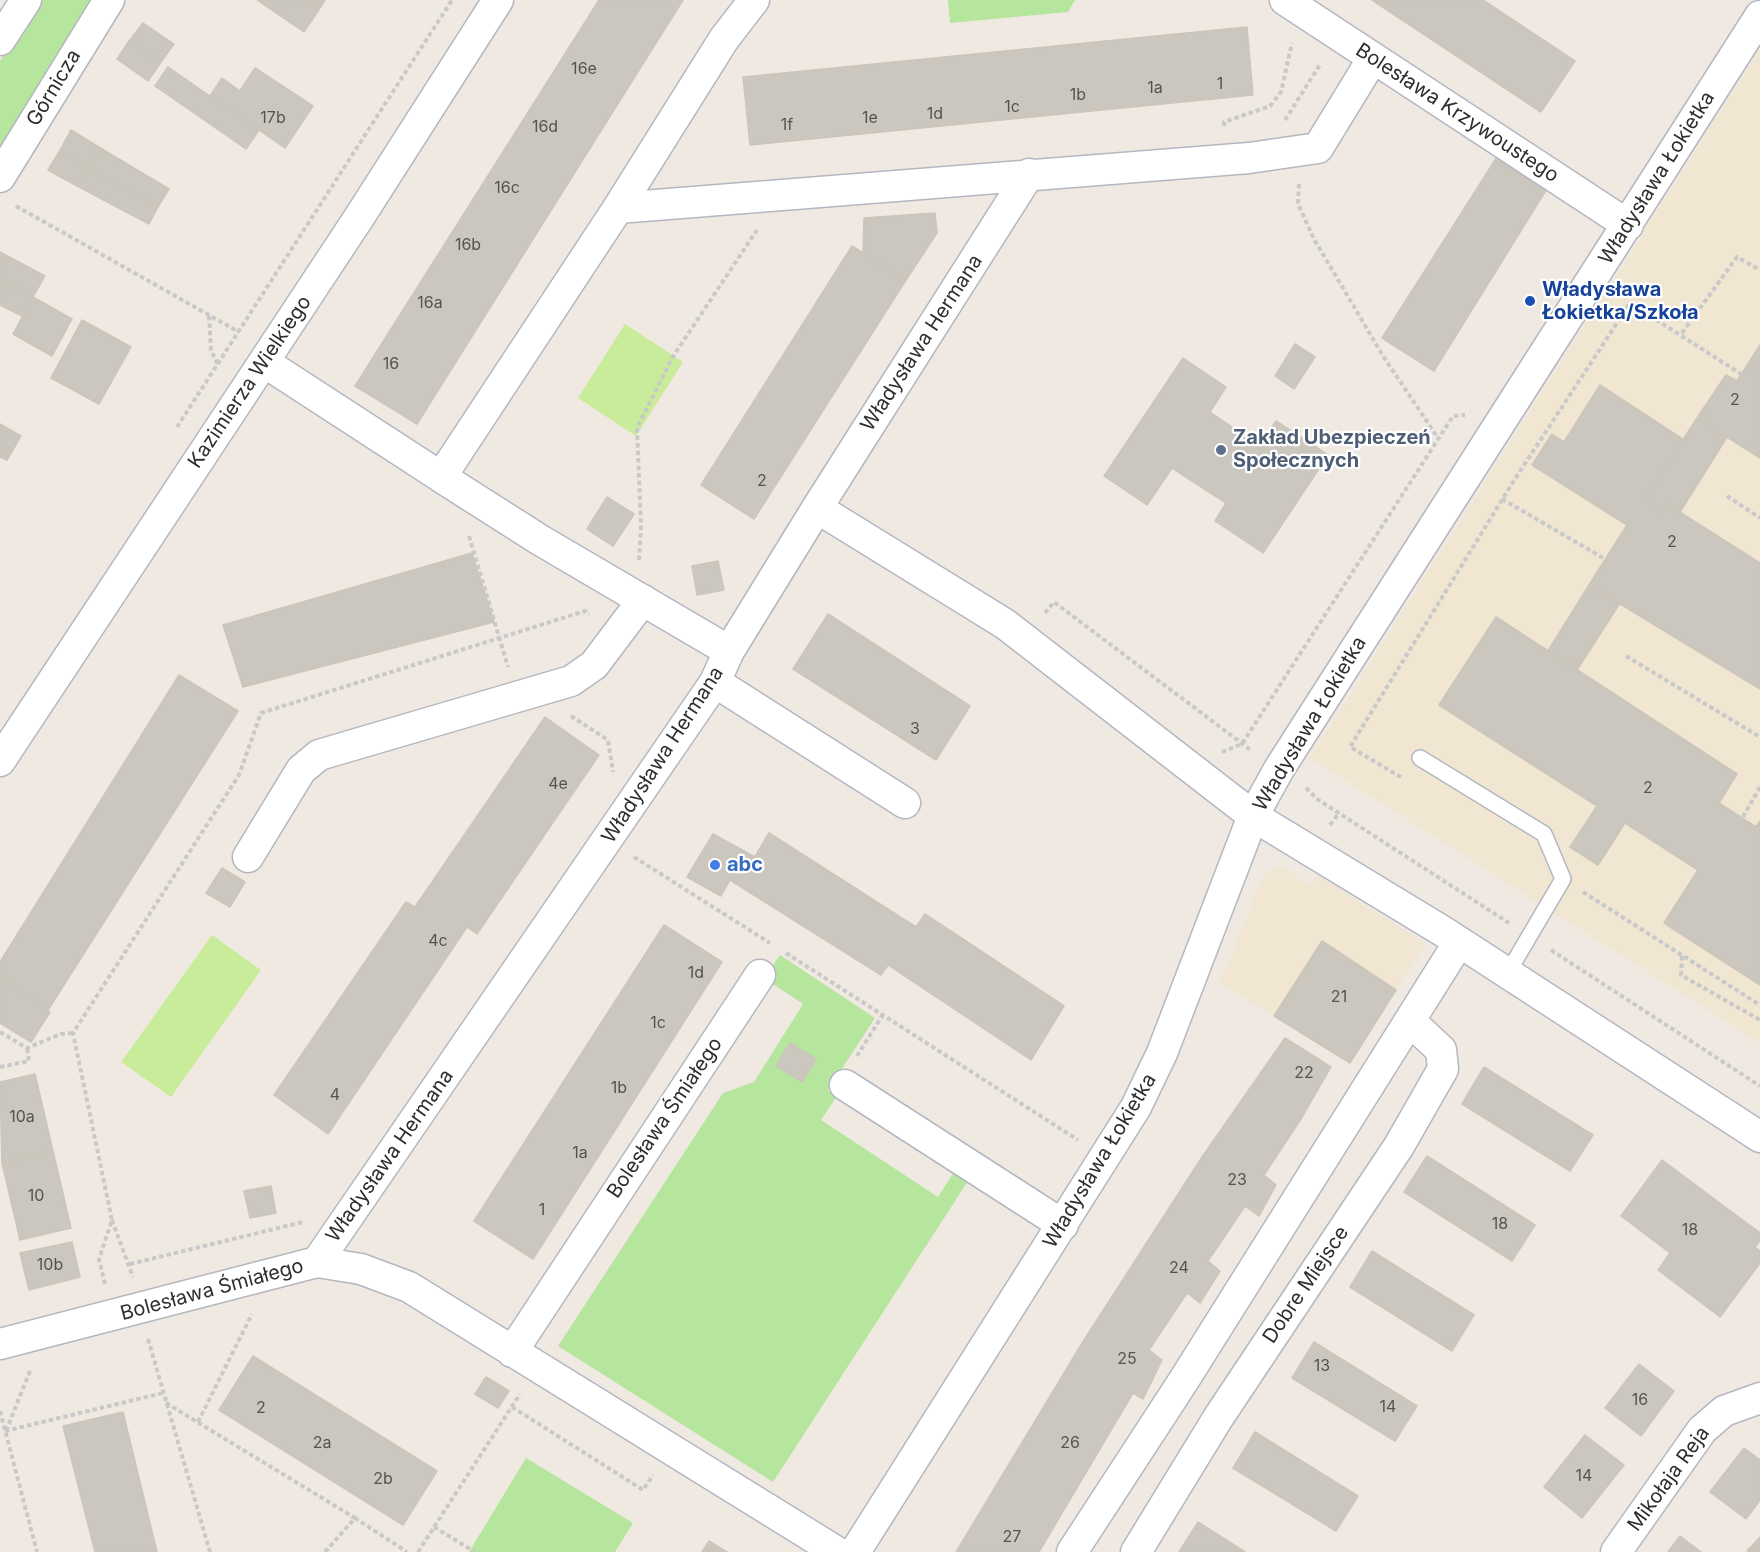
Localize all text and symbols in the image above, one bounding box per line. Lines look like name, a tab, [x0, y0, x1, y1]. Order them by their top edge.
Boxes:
street label: Bolesława Krzywoustego	[1351, 38, 1563, 188]
street label: Górnicza	[22, 45, 86, 131]
house number: 16e	[571, 59, 597, 79]
house number: 1	[1217, 74, 1223, 94]
house number: 1a	[1147, 78, 1163, 98]
house number: 1b	[1070, 85, 1086, 105]
street label: Władysława Łokietka	[1594, 87, 1720, 269]
house number: 1c	[1004, 97, 1020, 117]
house number: 1d	[927, 104, 943, 124]
house number: 17b	[260, 108, 286, 128]
house number: 1e	[862, 108, 878, 128]
house number: 1f	[781, 115, 793, 135]
house number: 16d	[532, 117, 558, 137]
house number: 16c	[494, 178, 520, 198]
house number: 16b	[455, 235, 481, 255]
street label: Władysława Hermana	[856, 250, 988, 436]
place label: Władysława Łokietka/Szkoła	[1542, 278, 1699, 325]
street label: Kazimierza Wielkiego	[183, 291, 317, 473]
house number: 16a	[417, 293, 443, 313]
marker: Władysława Łokietka/Szkoła	[1523, 294, 1537, 308]
house number: 16	[383, 354, 399, 374]
house number: 2	[1730, 390, 1740, 410]
place label: Zakład Ubezpieczeń Społecznych	[1233, 426, 1431, 473]
marker: Zakład Ubezpieczeń Społecznych	[1214, 443, 1228, 457]
house number: 2	[757, 471, 767, 491]
house number: 2	[1667, 532, 1677, 552]
street label: Władysława Łokietka	[1248, 632, 1372, 816]
street label: Władysława Hermana	[597, 662, 729, 848]
house number: 3	[910, 719, 920, 739]
house number: 4e	[548, 774, 568, 794]
house number: 2	[1643, 778, 1653, 798]
place label: abc	[727, 853, 763, 877]
marker: abc	[708, 858, 722, 872]
house number: 4c	[428, 931, 448, 951]
house number: 1d	[688, 963, 704, 983]
house number: 21	[1331, 987, 1347, 1007]
house number: 1c	[650, 1013, 666, 1033]
street label: Bolesława Śmiałego	[602, 1033, 728, 1203]
house number: 22	[1294, 1063, 1314, 1083]
street label: Władysława Hermana	[321, 1065, 459, 1247]
street label: Władysława Łokietka	[1038, 1069, 1162, 1253]
house number: 1b	[611, 1078, 627, 1098]
house number: 4	[330, 1085, 340, 1105]
house number: 10a	[9, 1107, 35, 1127]
house number: 1a	[572, 1143, 588, 1163]
house number: 23	[1227, 1170, 1247, 1190]
house number: 10	[28, 1186, 44, 1206]
house number: 1	[539, 1200, 545, 1220]
house number: 18	[1492, 1214, 1508, 1234]
house number: 18	[1682, 1220, 1698, 1240]
street label: Dobre Miejsce	[1258, 1222, 1354, 1348]
street label: Bolesława Śmiałego	[118, 1254, 306, 1326]
house number: 10b	[37, 1255, 63, 1275]
house number: 24	[1169, 1258, 1189, 1278]
house number: 25	[1117, 1349, 1137, 1369]
house number: 13	[1314, 1356, 1330, 1376]
house number: 16	[1632, 1390, 1648, 1410]
house number: 14	[1380, 1397, 1396, 1417]
house number: 2	[256, 1398, 266, 1418]
street label: Mikołaja Reja	[1623, 1422, 1715, 1536]
house number: 2a	[313, 1433, 331, 1453]
house number: 26	[1060, 1433, 1080, 1453]
house number: 14	[1576, 1466, 1592, 1486]
house number: 2b	[373, 1469, 393, 1489]
house number: 27	[1003, 1527, 1021, 1547]

